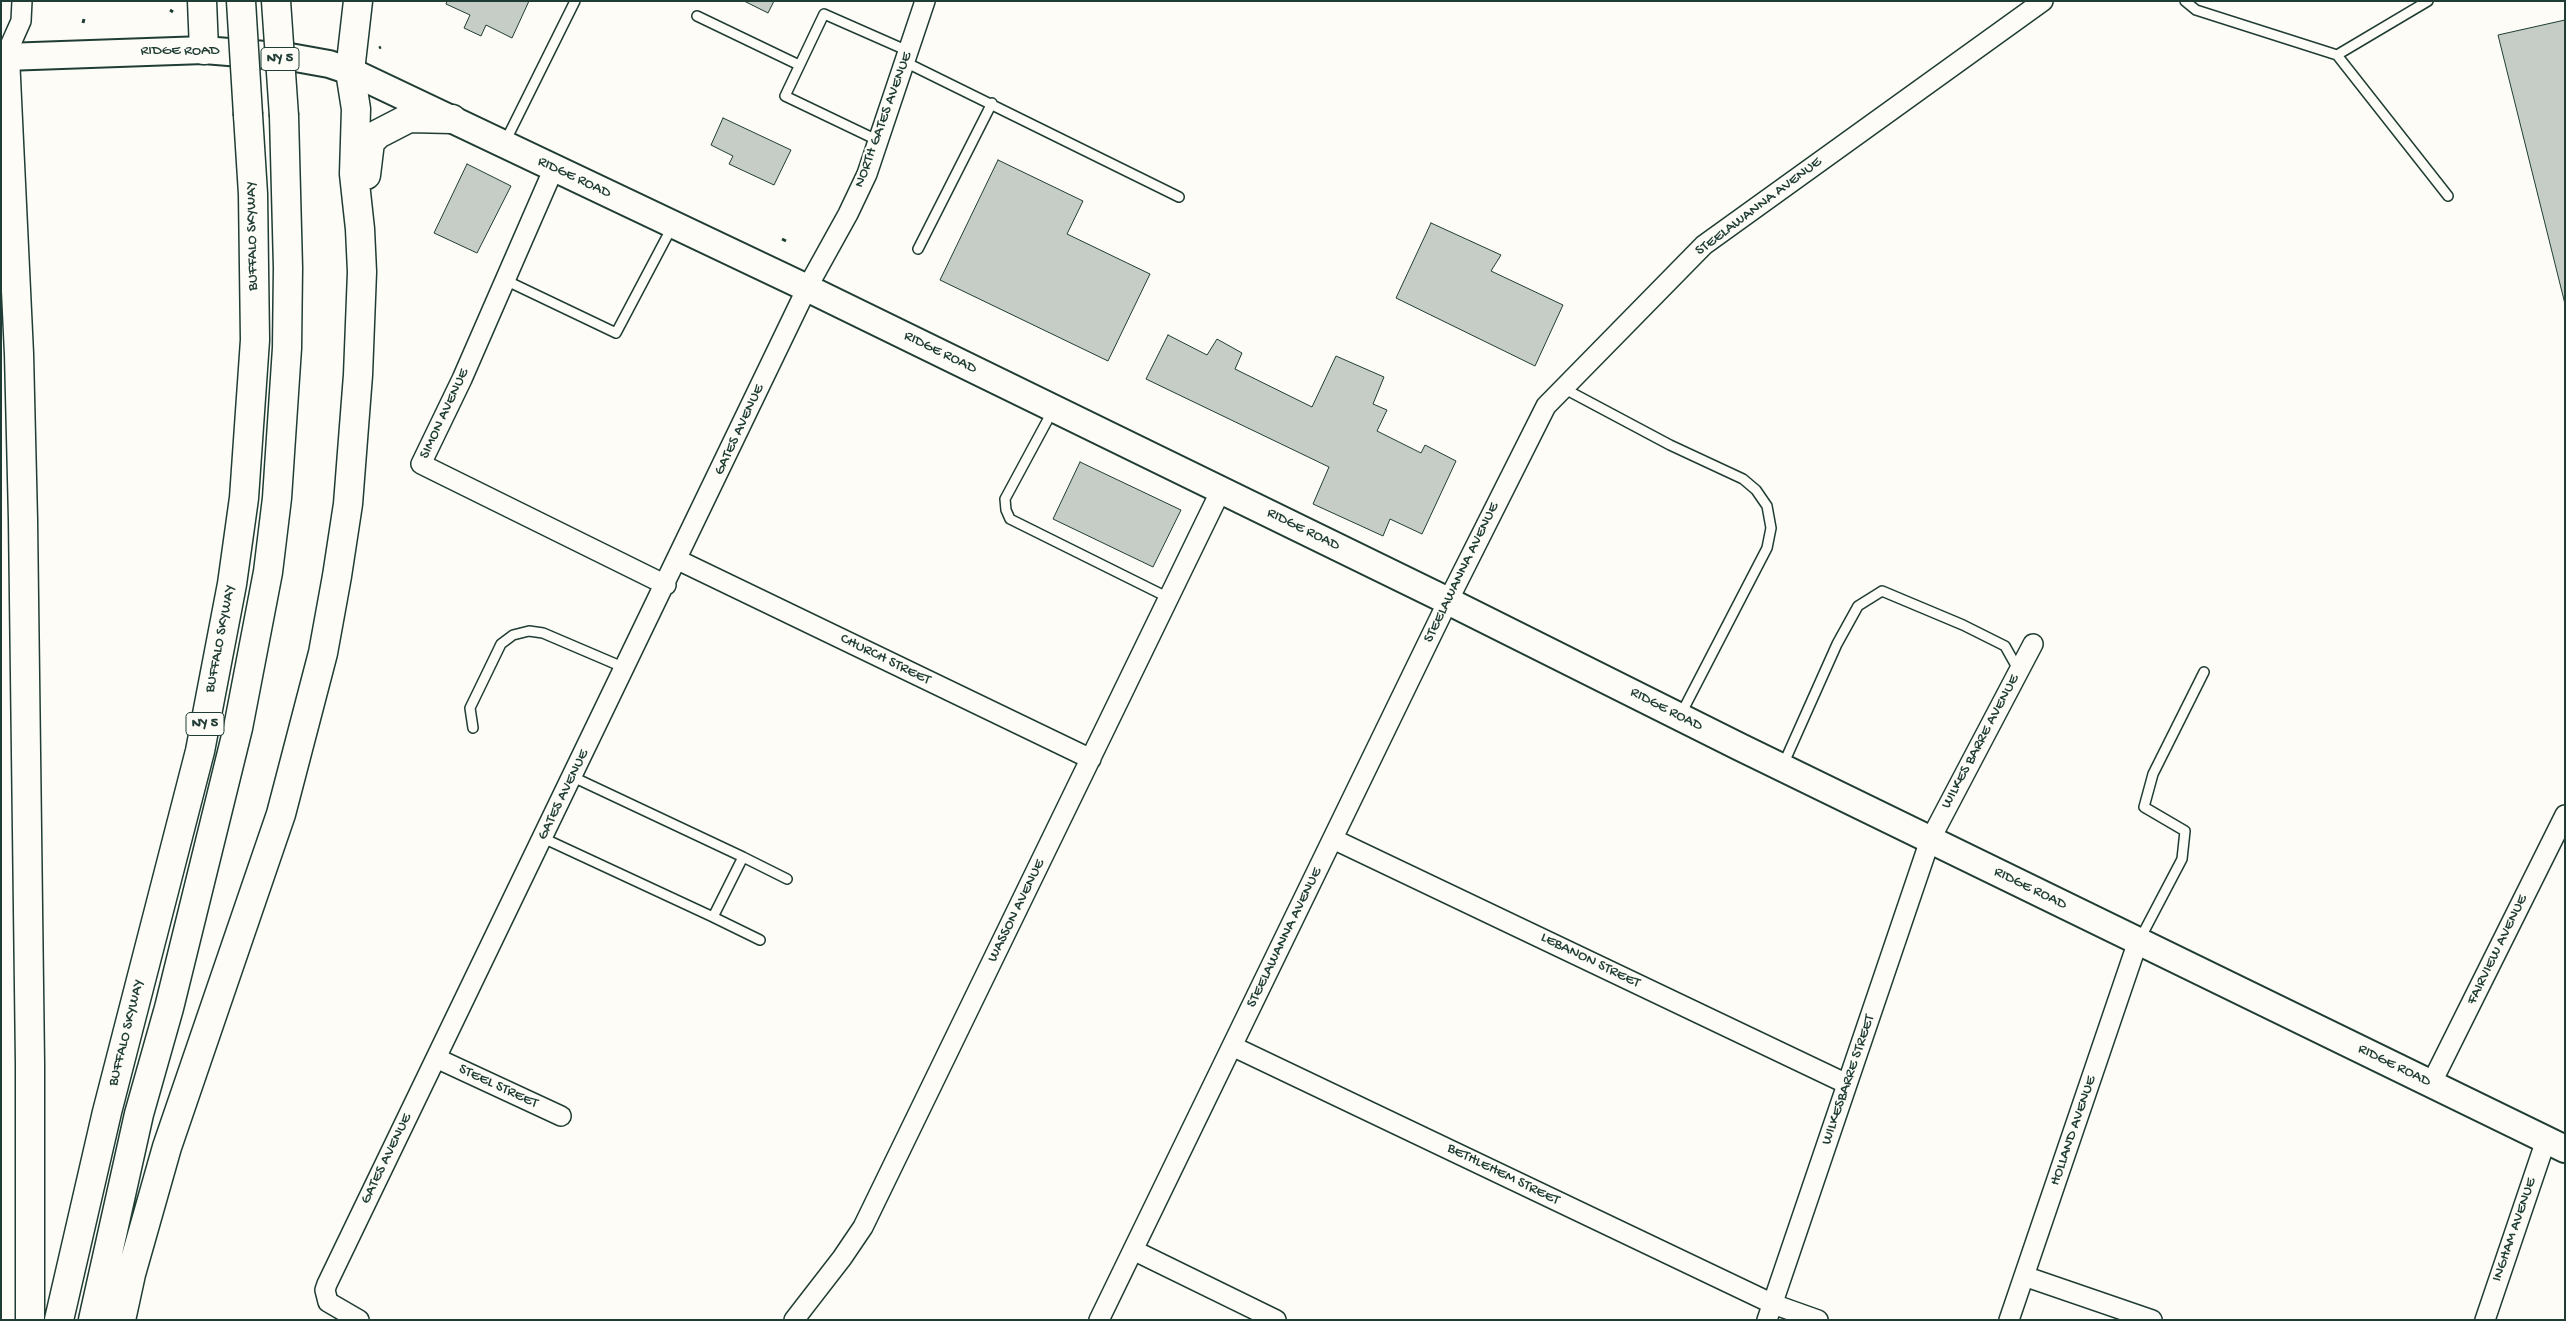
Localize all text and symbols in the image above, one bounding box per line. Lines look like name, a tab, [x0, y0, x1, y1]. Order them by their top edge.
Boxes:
street label: RIDGE ROAD	[140, 43, 220, 61]
road number: NY 5	[261, 48, 299, 70]
street label: NORTH GATES AVENUE	[851, 50, 917, 190]
street label: RIDGE ROAD	[534, 153, 614, 203]
street label: STEELAWANNA AVENUE	[1692, 154, 1826, 260]
street label: BUFFALO SKYWAY	[243, 181, 263, 291]
street label: RIDGE ROAD	[901, 328, 979, 378]
street label: SIMON AVENUE	[416, 366, 474, 462]
street label: GATES AVENUE	[711, 382, 769, 478]
street label: STEELAWANNA AVENUE	[1420, 500, 1504, 646]
street label: RIDGE ROAD	[1264, 505, 1342, 555]
street label: BUFFALO SKYWAY	[202, 584, 240, 694]
street label: CHURCH STREET	[837, 630, 933, 690]
street label: WILKES BARRE AVENUE	[1938, 672, 2024, 812]
street label: RIDGE ROAD	[1627, 684, 1705, 736]
road number: NY 5	[186, 712, 224, 736]
street label: GATES AVENUE	[534, 747, 594, 843]
street label: WASSON AVENUE	[984, 857, 1050, 965]
street label: RIDGE ROAD	[1991, 864, 2069, 914]
street label: STEELAWANNA AVENUE	[1243, 865, 1327, 1011]
street label: FAIRVIEW AVENUE	[2464, 892, 2532, 1008]
street label: LEBANON STREET	[1537, 929, 1643, 993]
street label: BUFFALO SKYWAY	[105, 978, 149, 1088]
street label: WILKESBARRE STREET	[1818, 1012, 1880, 1148]
street label: RIDGE ROAD	[2355, 1041, 2433, 1091]
street label: STEEL STREET	[455, 1061, 541, 1113]
street label: HOLLAND AVENUE	[2047, 1074, 2101, 1188]
street label: GATES AVENUE	[357, 1111, 417, 1207]
street label: BETHLEHEM STREET	[1444, 1140, 1562, 1210]
street label: INGHAM AVENUE	[2489, 1176, 2541, 1284]

